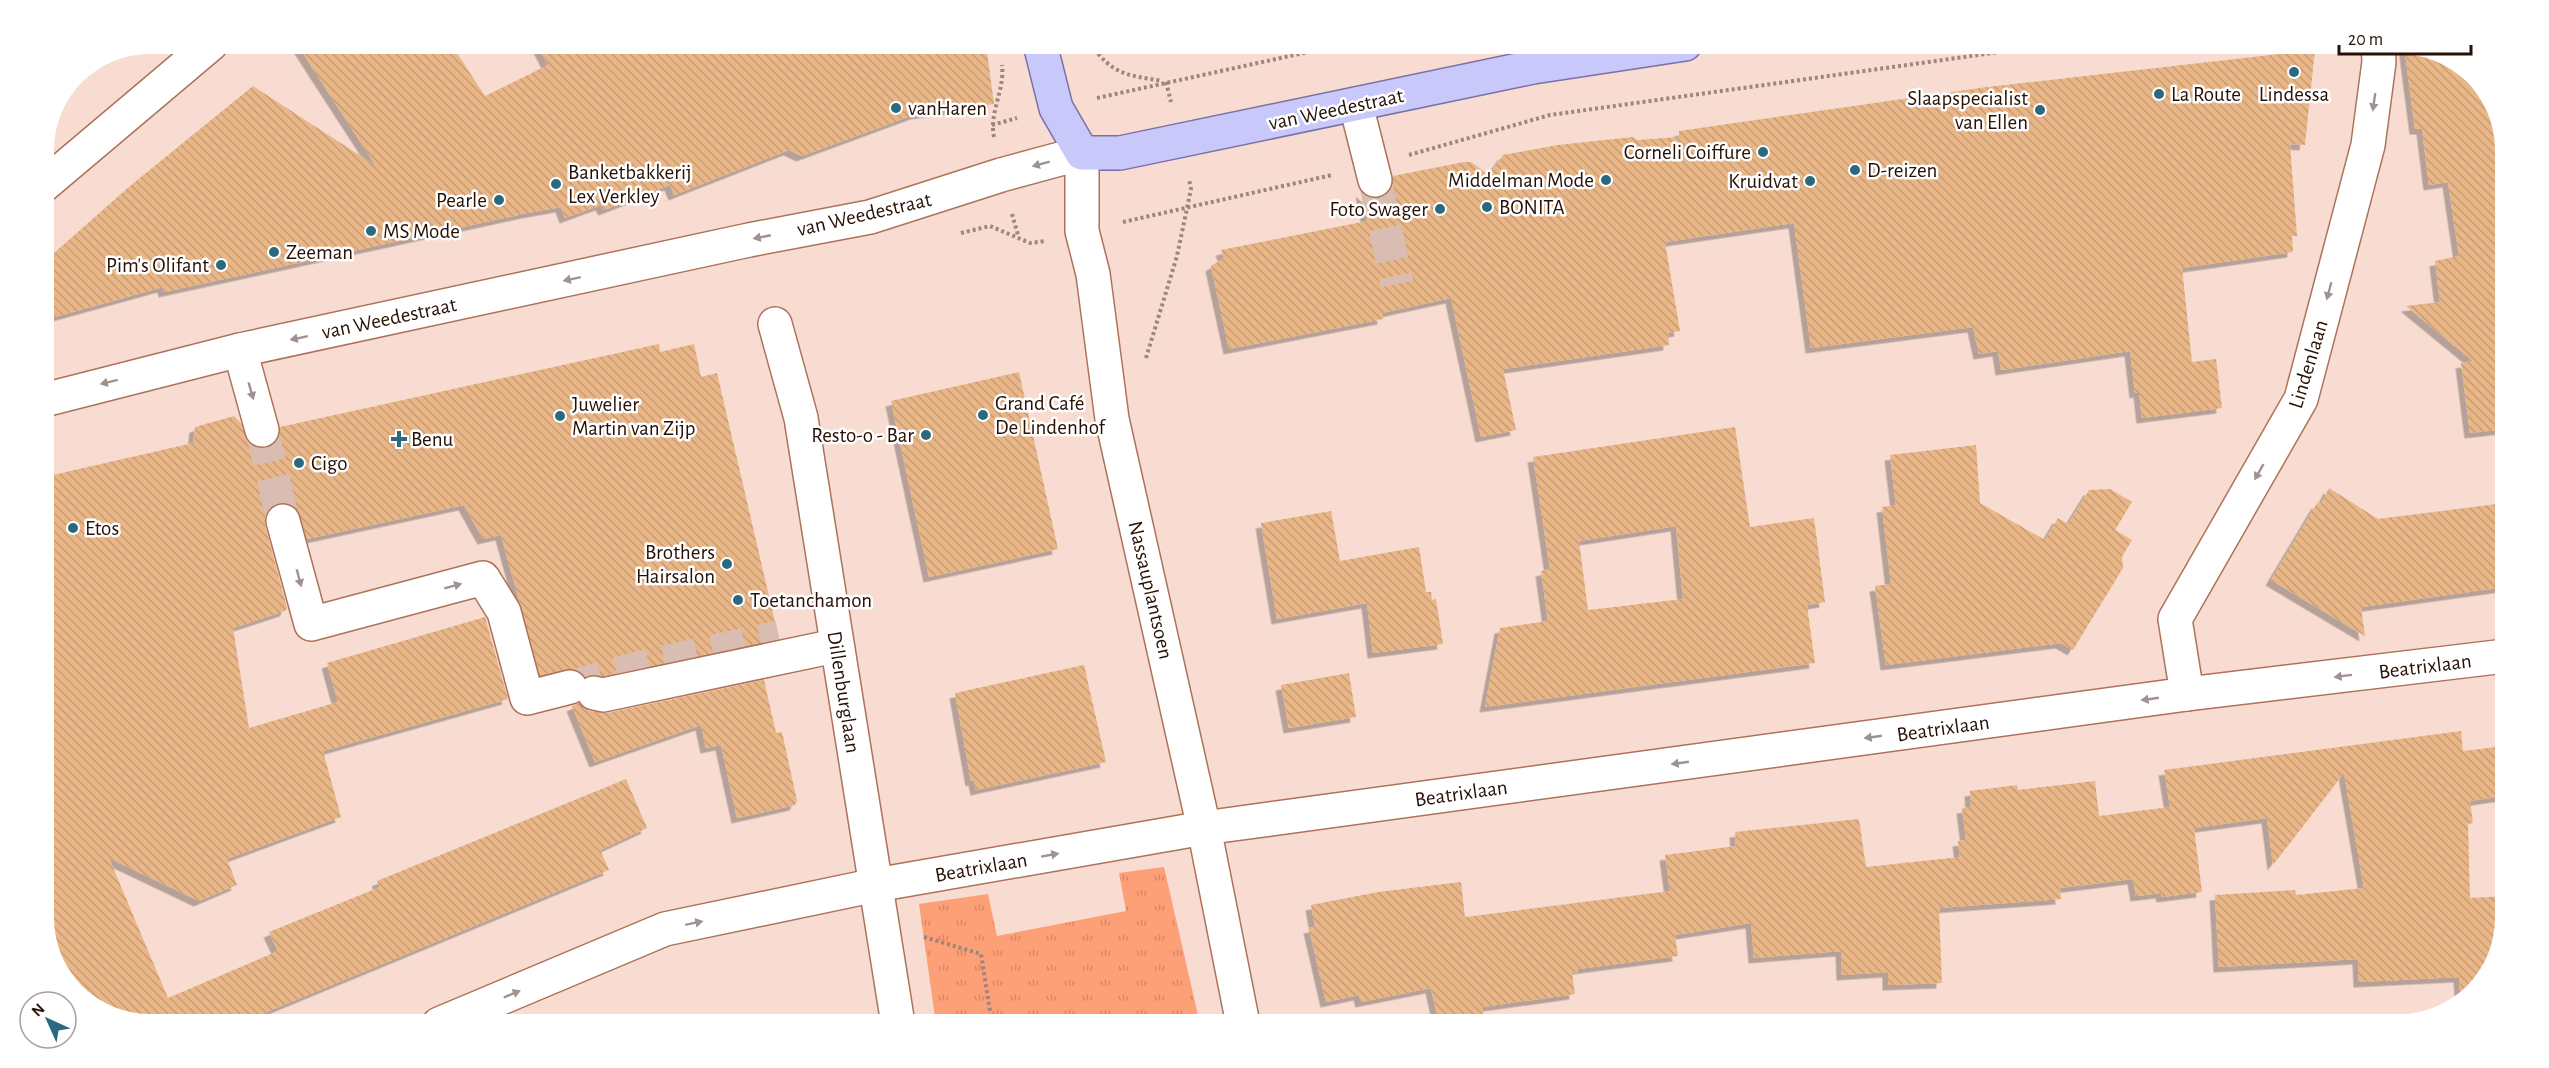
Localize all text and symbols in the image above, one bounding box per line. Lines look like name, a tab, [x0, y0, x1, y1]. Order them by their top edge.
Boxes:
scale bar	[2339, 18, 2471, 56]
text: 20 m	[2348, 31, 2383, 49]
marker: Lindessa	[2287, 65, 2301, 79]
place label: La Route	[2171, 84, 2241, 105]
place label: Lindessa	[2259, 84, 2330, 105]
street label: van Weedestraat	[1267, 85, 1406, 134]
marker: La Route	[2152, 87, 2166, 101]
place label: Slaapspecialist van Ellen	[1907, 88, 2028, 133]
one-way arrow	[2369, 92, 2378, 111]
place label: vanHaren	[908, 98, 987, 119]
marker: vanHaren	[889, 101, 903, 115]
marker: Slaapspecialist van Ellen	[2033, 103, 2047, 117]
place label: Corneli Coiffure	[1624, 142, 1751, 163]
marker: Corneli Coiffure	[1756, 145, 1770, 159]
one-way arrow	[1032, 159, 1051, 169]
place label: D-reizen	[1867, 160, 1937, 181]
place label: Banketbakkerij Lex Verkley	[568, 162, 692, 207]
marker: D-reizen	[1848, 163, 1862, 177]
place label: Middelman Mode	[1448, 170, 1594, 191]
place label: Kruidvat	[1728, 171, 1798, 192]
marker: Middelman Mode	[1599, 173, 1613, 187]
marker: Kruidvat	[1803, 174, 1817, 188]
marker: Banketbakkerij Lex Verkley	[549, 177, 563, 191]
street label: van Weedestraat	[795, 189, 934, 240]
place label: Pearle	[436, 190, 487, 211]
marker: Pearle	[492, 193, 506, 207]
place label: BONITA	[1499, 197, 1565, 218]
place label: Foto Swager	[1329, 199, 1428, 220]
marker: BONITA	[1480, 200, 1494, 214]
marker: Foto Swager	[1433, 202, 1447, 216]
place label: MS Mode	[383, 221, 460, 242]
marker: MS Mode	[364, 224, 378, 238]
one-way arrow	[753, 233, 772, 242]
place label: Zeeman	[286, 242, 353, 263]
marker: Zeeman	[267, 245, 281, 259]
place label: Pim's Olifant	[106, 255, 209, 276]
marker: Pim's Olifant	[214, 258, 228, 272]
one-way arrow	[562, 274, 581, 284]
one-way arrow	[2324, 282, 2334, 300]
street label: van Weedestraat	[320, 294, 459, 343]
street label: Lindenlaan	[2285, 317, 2332, 411]
one-way arrow	[290, 333, 308, 343]
one-way arrow	[100, 378, 118, 388]
one-way arrow	[247, 382, 256, 400]
place label: Grand Café De Lindenhof	[995, 393, 1107, 438]
place label: Juwelier Martin van Zijp	[572, 394, 695, 439]
marker: Grand Café De Lindenhof	[976, 408, 990, 422]
marker: Juwelier Martin van Zijp	[553, 409, 567, 423]
place label: Resto-o - Bar	[811, 425, 914, 446]
marker: Resto-o - Bar	[919, 428, 933, 442]
place label: Benu	[411, 429, 454, 450]
marker: Benu	[392, 432, 406, 446]
place label: Cigo	[311, 453, 348, 474]
marker: Cigo	[292, 456, 306, 470]
one-way arrow	[2255, 463, 2265, 480]
place label: Etos	[85, 518, 119, 539]
street label: Nassauplantsoen	[1124, 519, 1177, 661]
marker: Etos	[66, 521, 80, 535]
place label: Brothers Hairsalon	[636, 542, 715, 587]
marker: Brothers Hairsalon	[720, 557, 734, 571]
one-way arrow	[294, 569, 304, 587]
one-way arrow	[444, 581, 462, 590]
place label: Toetanchamon	[750, 590, 872, 611]
marker: Toetanchamon	[731, 593, 745, 607]
street label: Dillenburglaan	[824, 630, 864, 754]
street label: Beatrixlaan	[2377, 650, 2473, 683]
one-way arrow	[2334, 671, 2353, 680]
one-way arrow	[2140, 695, 2159, 704]
street label: Beatrixlaan	[1895, 712, 1991, 745]
one-way arrow	[1864, 732, 1883, 742]
one-way arrow	[1670, 759, 1689, 768]
street label: Beatrixlaan	[1413, 777, 1509, 810]
street label: Beatrixlaan	[933, 849, 1029, 886]
one-way arrow	[1041, 850, 1060, 859]
one-way arrow	[684, 918, 703, 928]
one-way arrow	[504, 989, 522, 999]
north arrow	[18, 990, 78, 1050]
text: N	[29, 1001, 48, 1020]

